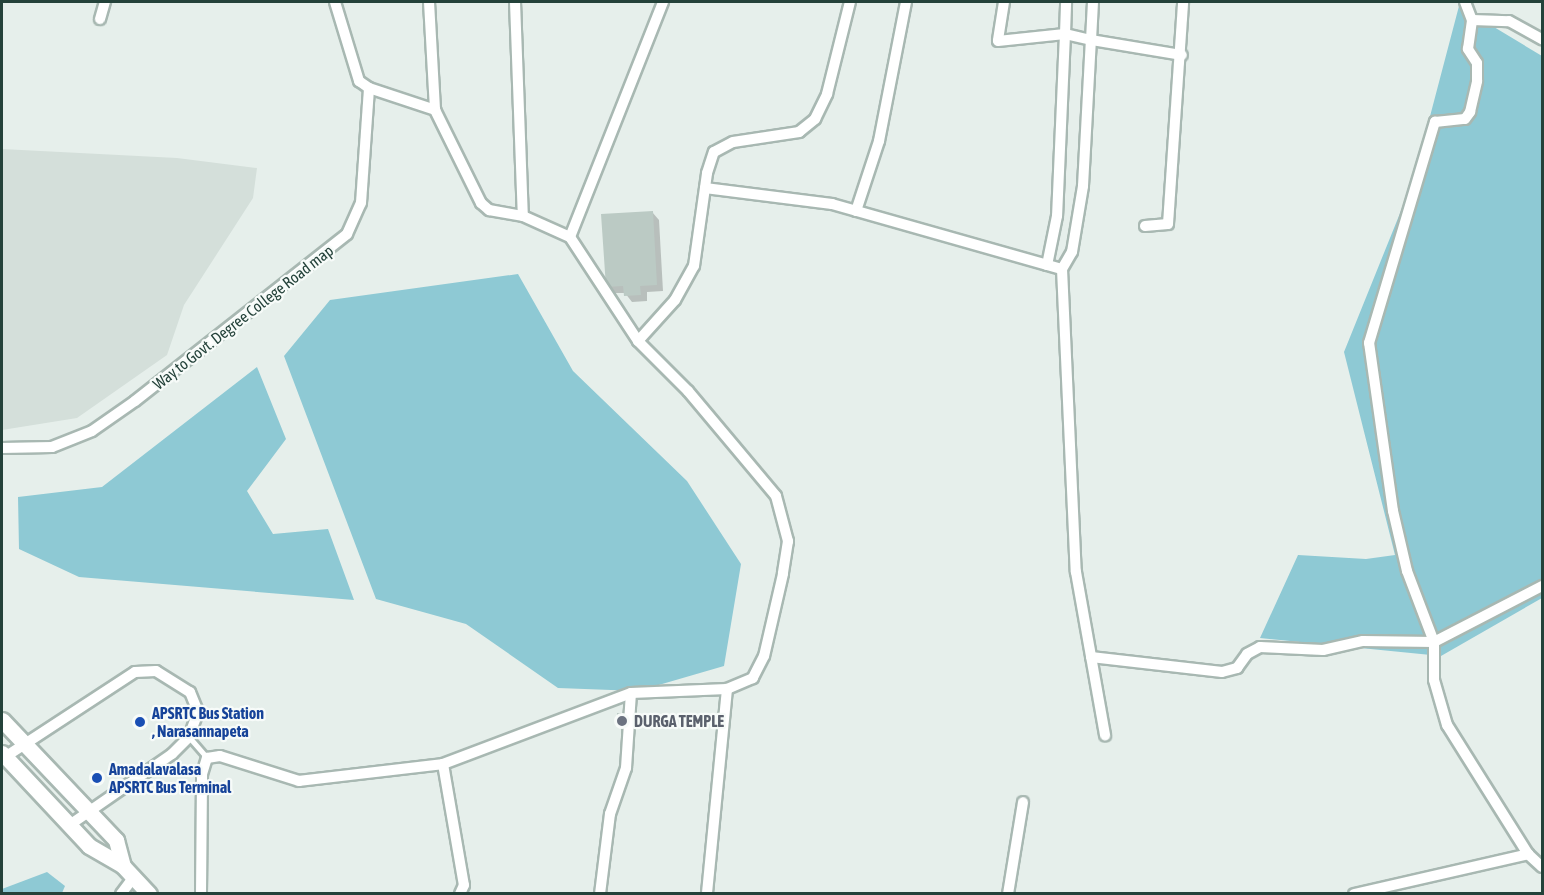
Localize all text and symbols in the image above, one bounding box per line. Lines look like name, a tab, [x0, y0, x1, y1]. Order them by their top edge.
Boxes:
street label: Way to Govt. Degree College Road map	[149, 241, 337, 393]
place label: APSRTC Bus Station , Narasannapeta	[152, 703, 264, 741]
place label: DURGA TEMPLE	[634, 711, 724, 731]
marker: DURGA TEMPLE	[615, 714, 629, 728]
marker: APSRTC Bus Station , Narasannapeta	[133, 715, 147, 729]
place label: Amadalavalasa APSRTC Bus Terminal	[109, 759, 231, 797]
marker: Amadalavalasa APSRTC Bus Terminal	[90, 771, 104, 785]

